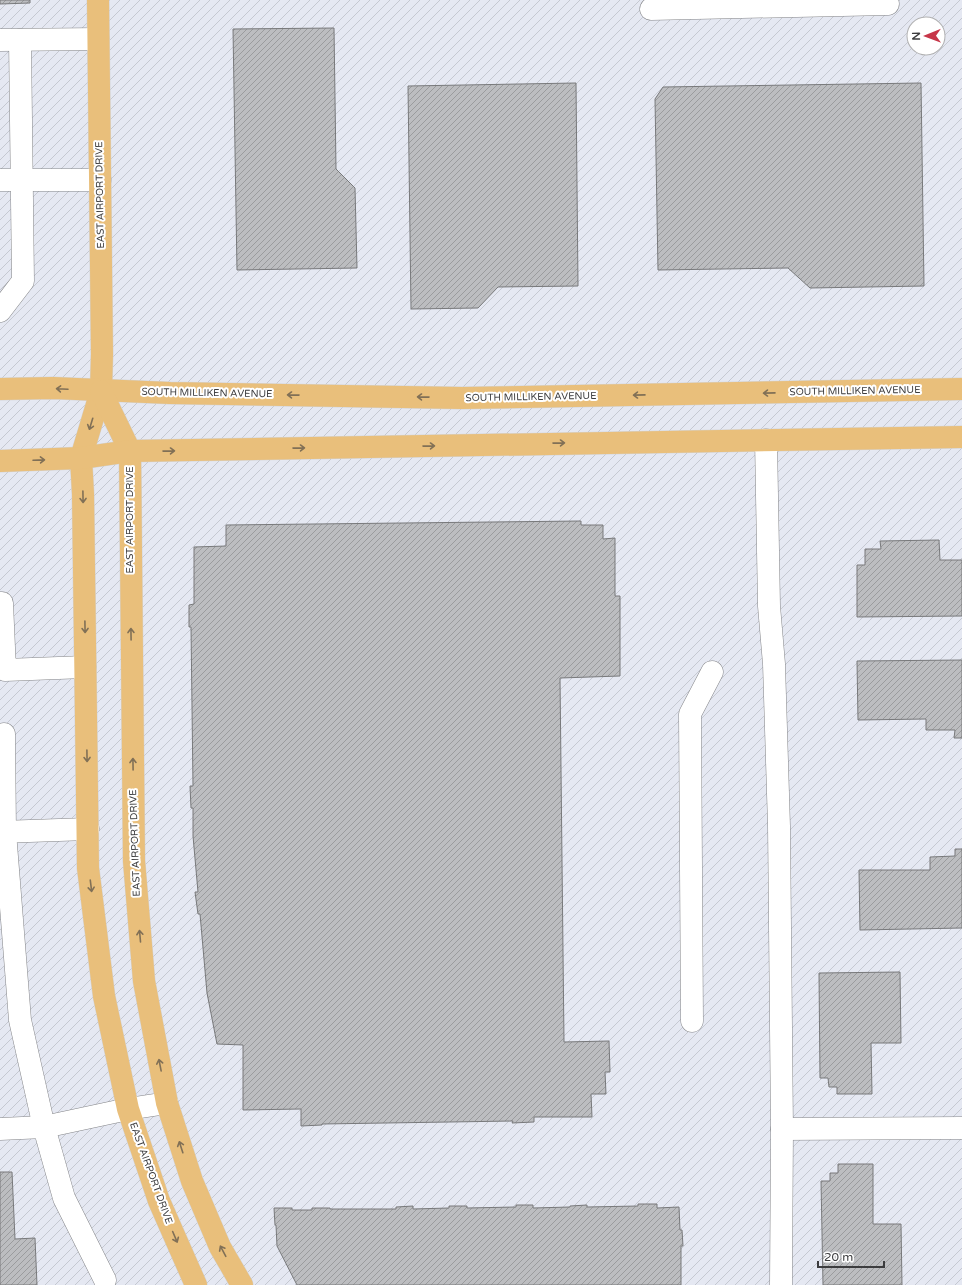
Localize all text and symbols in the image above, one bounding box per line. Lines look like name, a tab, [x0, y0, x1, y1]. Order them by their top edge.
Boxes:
north arrow	[906, 16, 946, 56]
text: N	[910, 32, 923, 41]
street label: EAST AIRPORT DRIVE	[93, 141, 107, 249]
street label: SOUTH MILLIKEN AVENUE	[789, 384, 921, 398]
one-way arrow	[56, 385, 69, 392]
street label: SOUTH MILLIKEN AVENUE	[141, 386, 273, 400]
one-way arrow	[763, 389, 776, 397]
street label: SOUTH MILLIKEN AVENUE	[465, 390, 597, 404]
one-way arrow	[287, 391, 300, 399]
one-way arrow	[633, 391, 646, 399]
one-way arrow	[417, 393, 430, 401]
one-way arrow	[87, 417, 94, 430]
one-way arrow	[552, 440, 565, 447]
one-way arrow	[422, 442, 435, 450]
one-way arrow	[292, 445, 305, 452]
one-way arrow	[162, 447, 175, 455]
one-way arrow	[32, 456, 45, 464]
street label: EAST AIRPORT DRIVE	[124, 466, 136, 574]
one-way arrow	[79, 490, 86, 503]
one-way arrow	[81, 620, 89, 633]
one-way arrow	[127, 628, 135, 641]
one-way arrow	[83, 749, 91, 762]
one-way arrow	[129, 758, 137, 771]
street label: EAST AIRPORT DRIVE	[127, 789, 143, 897]
one-way arrow	[87, 879, 94, 892]
one-way arrow	[137, 930, 144, 943]
one-way arrow	[156, 1059, 164, 1072]
street label: EAST AIRPORT DRIVE	[127, 1121, 175, 1225]
one-way arrow	[177, 1140, 184, 1153]
one-way arrow	[172, 1231, 179, 1243]
scale bar	[818, 1243, 884, 1269]
one-way arrow	[218, 1245, 226, 1257]
text: 20 m	[824, 1250, 853, 1264]

